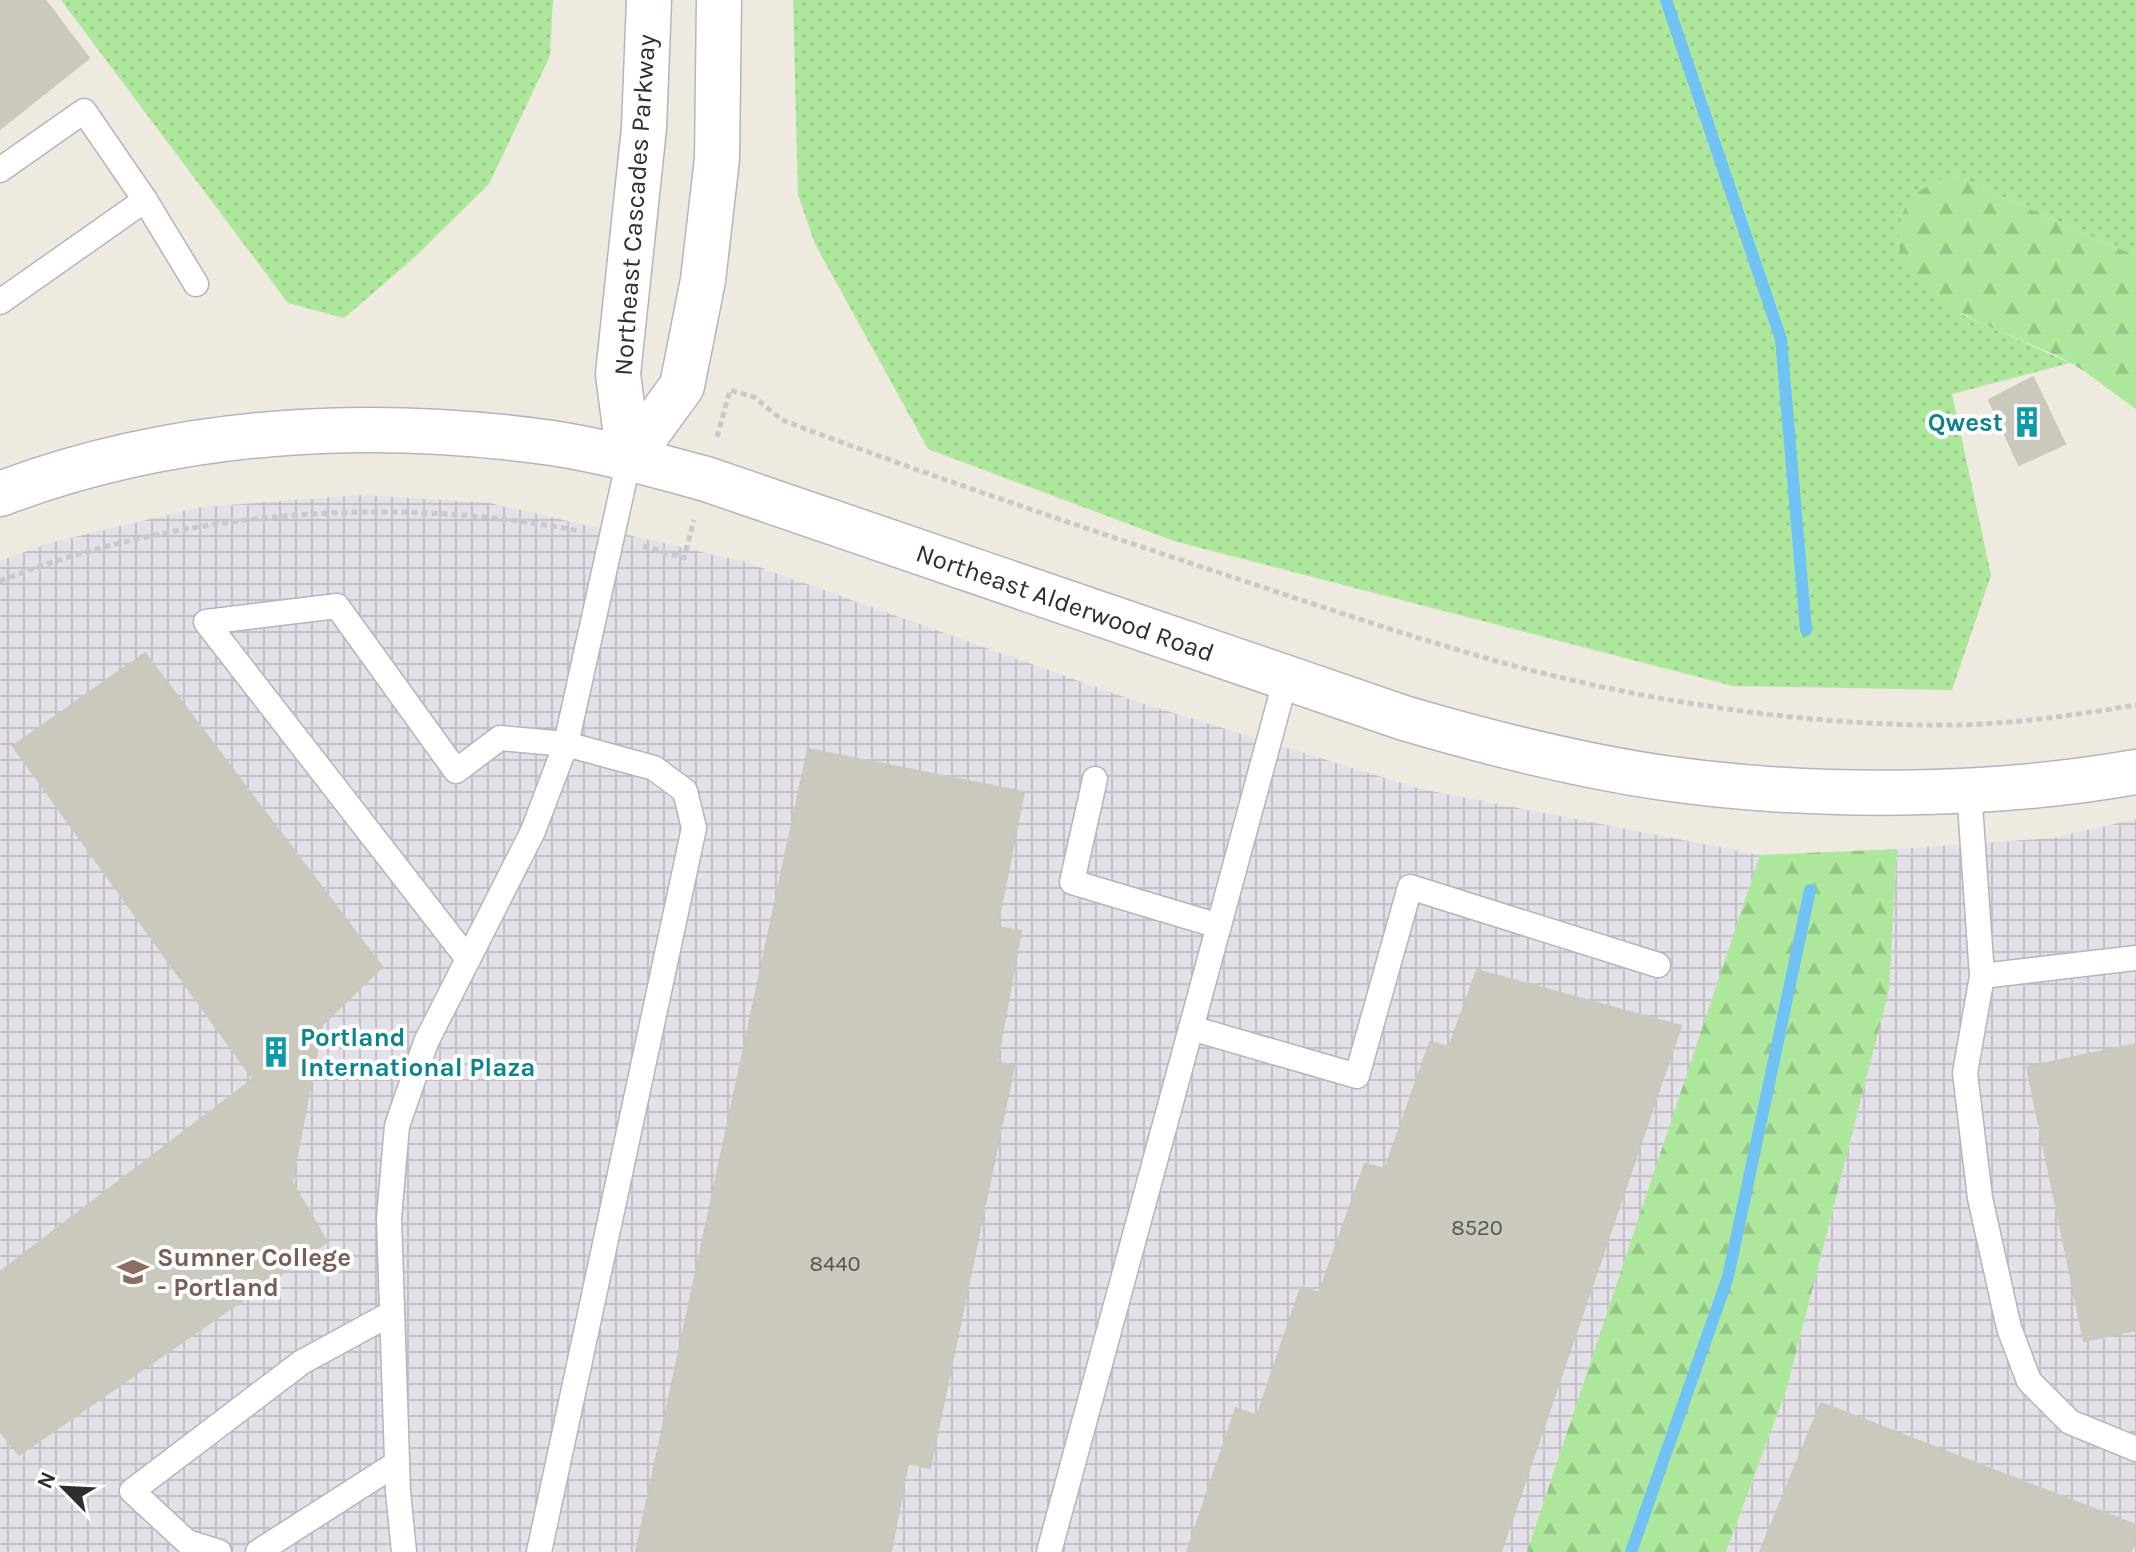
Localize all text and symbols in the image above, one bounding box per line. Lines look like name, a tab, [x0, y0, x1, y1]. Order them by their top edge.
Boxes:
street label: Northeast Cascades Parkway	[608, 33, 662, 377]
building icon: Qwest	[2010, 405, 2044, 439]
place label: Qwest	[1928, 407, 2003, 438]
street label: Northeast Alderwood Road	[912, 537, 1218, 669]
place label: Portland International Plaza	[300, 1022, 535, 1083]
building icon: Portland International Plaza	[259, 1035, 293, 1069]
house number: 8520	[1451, 1215, 1503, 1241]
place label: Sumner College - Portland	[157, 1242, 351, 1303]
house number: 8440	[809, 1251, 861, 1277]
school or university icon: Sumner College - Portland	[116, 1255, 150, 1289]
north arrow	[24, 1448, 104, 1528]
text: N	[32, 1468, 62, 1493]

